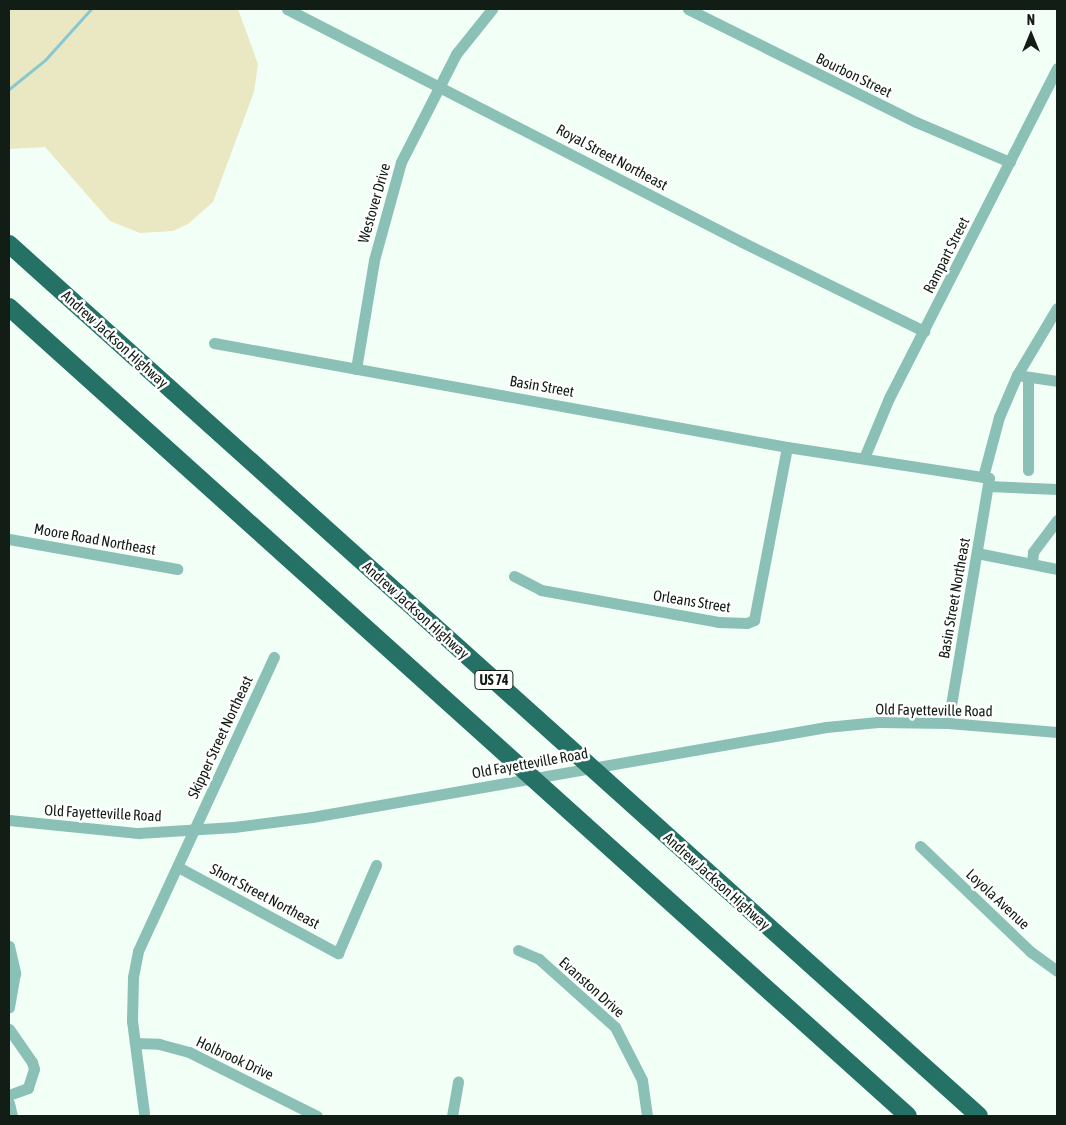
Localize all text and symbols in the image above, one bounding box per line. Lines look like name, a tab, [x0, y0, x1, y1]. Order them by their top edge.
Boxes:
north arrow	[1006, 10, 1056, 60]
text: N	[1027, 12, 1035, 28]
street label: Bourbon Street	[813, 49, 895, 101]
street label: Royal Street Northeast	[553, 120, 671, 194]
street label: Westover Drive	[354, 161, 394, 245]
street label: Rampart Street	[919, 214, 973, 296]
street label: Andrew Jackson Highway	[58, 286, 172, 392]
street label: Basin Street	[508, 371, 576, 401]
street label: Moore Road Northeast	[33, 519, 157, 559]
street label: Basin Street Northeast	[935, 536, 973, 660]
street label: Andrew Jackson Highway	[359, 557, 473, 663]
street label: Orleans Street	[652, 586, 732, 616]
road number: US 74	[474, 668, 514, 692]
street label: Skipper Street Northeast	[184, 673, 256, 801]
street label: Old Fayetteville Road	[875, 700, 993, 720]
street label: Old Fayetteville Road	[471, 744, 589, 782]
street label: Old Fayetteville Road	[44, 801, 162, 825]
street label: Andrew Jackson Highway	[660, 828, 774, 934]
street label: Short Street Northeast	[207, 860, 323, 932]
street label: Loyola Avenue	[962, 865, 1034, 933]
street label: Evanston Drive	[556, 953, 628, 1021]
street label: Holbrook Drive	[194, 1032, 276, 1084]

